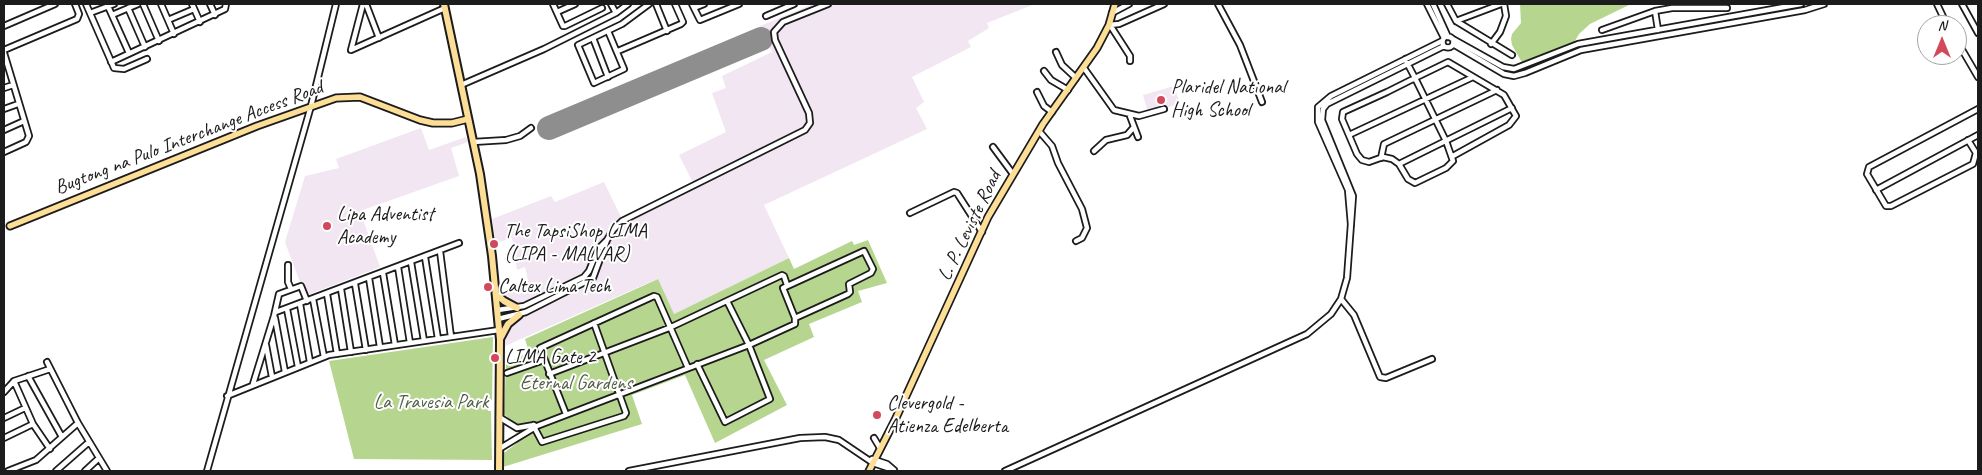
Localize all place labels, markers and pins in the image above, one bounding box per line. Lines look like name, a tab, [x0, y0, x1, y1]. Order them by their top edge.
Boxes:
place label: Plaridel National High School	[1171, 76, 1285, 123]
marker: Plaridel National High School	[1155, 94, 1167, 106]
place label: Lipa Adventist Academy	[337, 203, 434, 250]
marker: Lipa Adventist Academy	[321, 220, 333, 232]
place label: The TapsiShop LIMA (LIPA - MALVAR)	[504, 220, 647, 267]
marker: The TapsiShop LIMA (LIPA - MALVAR)	[488, 238, 500, 250]
place label: Caltex Lima Tech	[498, 275, 611, 299]
marker: Caltex Lima Tech	[482, 281, 494, 293]
place label: LIMA Gate 2	[505, 346, 595, 370]
marker: LIMA Gate 2	[489, 352, 501, 364]
place label: Clevergold - Atienza Edelberta	[887, 392, 1008, 439]
marker: Clevergold - Atienza Edelberta	[871, 409, 883, 421]

